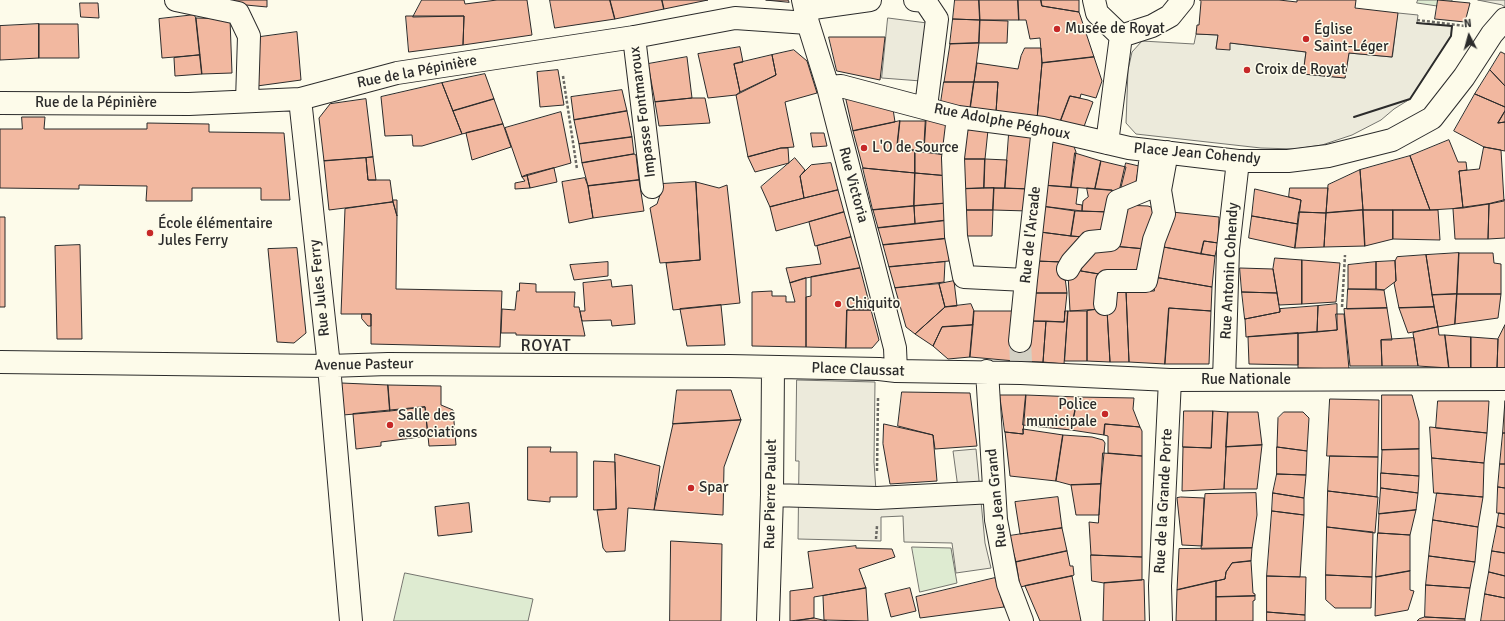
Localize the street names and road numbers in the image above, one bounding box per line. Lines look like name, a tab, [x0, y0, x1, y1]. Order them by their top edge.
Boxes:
street label: Impasse Fontmaroux	[626, 45, 660, 179]
street label: Rue de la Pépinière	[355, 52, 479, 92]
street label: Rue de la Pépinière	[35, 94, 157, 112]
street label: Rue Adolphe Péghoux	[932, 100, 1072, 144]
street label: Place Jean Cohendy	[1133, 139, 1261, 169]
street label: Rue Victoria	[834, 145, 872, 225]
street label: Rue de l'Arcade	[1017, 185, 1045, 285]
street label: Rue Antonin Cohendy	[1217, 202, 1243, 340]
street label: Rue Jules Ferry	[306, 239, 334, 337]
street label: Avenue Pasteur	[314, 355, 414, 375]
street label: Place Claussat	[811, 359, 905, 381]
street label: Rue Nationale	[1201, 371, 1291, 389]
street label: Rue de la Grande Porte	[1151, 428, 1177, 574]
street label: Rue Pierre Paulet	[761, 439, 781, 549]
street label: Rue Jean Grand	[983, 447, 1011, 549]

